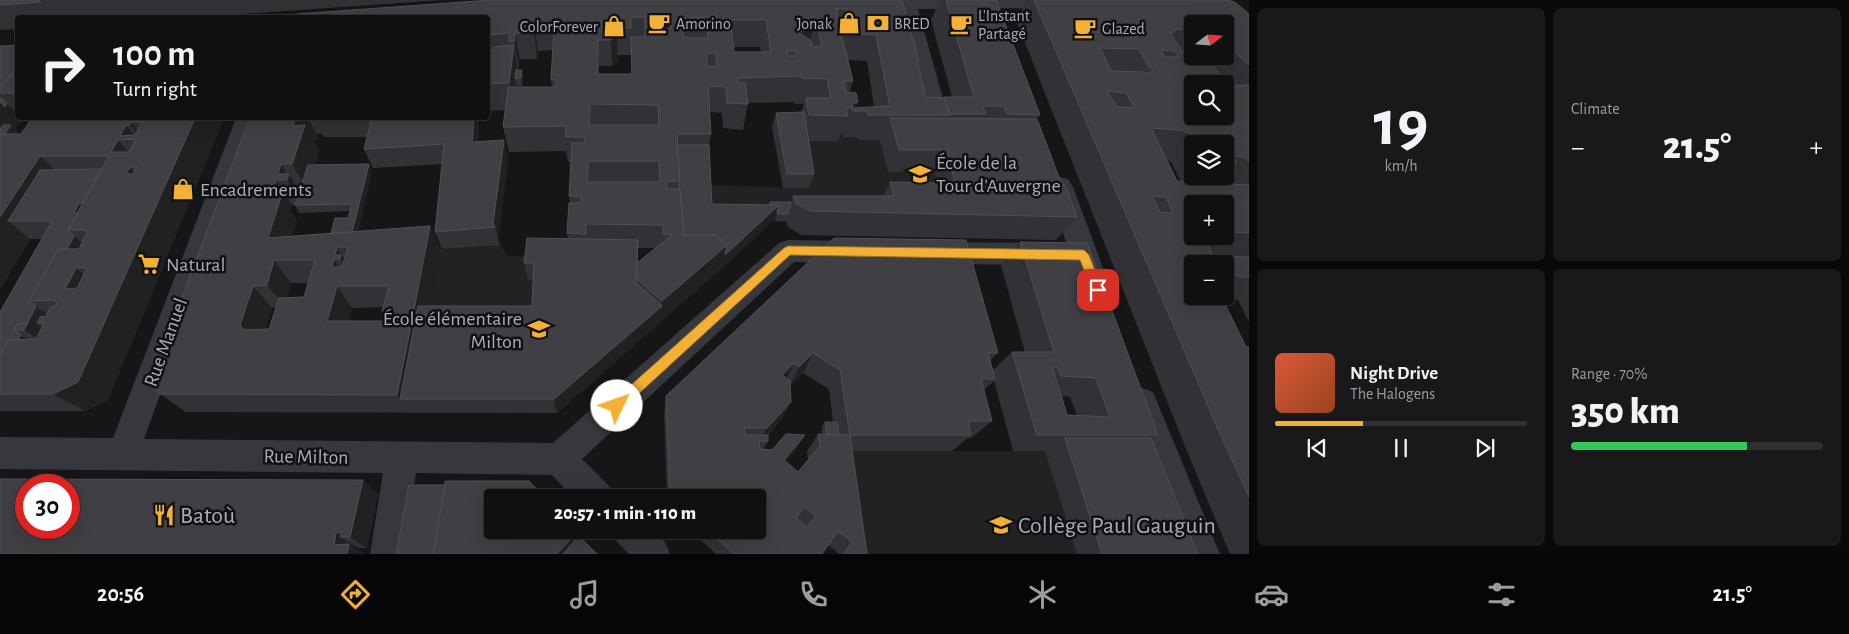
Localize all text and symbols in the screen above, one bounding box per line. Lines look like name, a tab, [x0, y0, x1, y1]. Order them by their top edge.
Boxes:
place label: L'Instant Partagé	[978, 8, 1030, 42]
cafe icon: Amorino	[646, 10, 672, 36]
shop icon: Jonak	[836, 10, 862, 36]
bank icon: BRED	[865, 10, 891, 36]
cafe icon: L'Instant Partagé	[948, 11, 974, 37]
shop icon: ColorForever	[601, 13, 627, 39]
cafe icon: Glazed	[1072, 15, 1098, 41]
north arrow	[1184, 15, 1234, 65]
map controls	[1184, 15, 1234, 305]
place label: Amorino	[676, 16, 731, 32]
place label: Jonak	[797, 16, 833, 32]
place label: BRED	[894, 16, 930, 32]
place label: ColorForever	[520, 19, 599, 35]
place label: Glazed	[1102, 21, 1145, 37]
icon: right	[30, 35, 95, 100]
text: 100 m	[113, 37, 196, 72]
button: search	[1184, 75, 1234, 125]
text: Turn right	[113, 78, 197, 100]
text: 19	[1374, 92, 1428, 157]
text: Climate	[1571, 101, 1620, 117]
text: 21.5°	[1663, 128, 1731, 166]
text: −	[1571, 134, 1584, 162]
text: +	[1810, 134, 1823, 162]
button: layers	[1184, 135, 1234, 185]
place label: École de la Tour d'Auvergne	[936, 152, 1061, 196]
text: km/h	[1384, 158, 1418, 174]
school or university icon: École de la Tour d'Auvergne	[907, 161, 933, 187]
shop icon: Encadrements	[170, 176, 196, 202]
place label: Encadrements	[200, 180, 312, 200]
button: +	[1184, 195, 1234, 245]
supermarket icon: Natural	[136, 251, 162, 277]
place label: Natural	[166, 255, 225, 275]
button: −	[1184, 255, 1234, 305]
pin	[1077, 269, 1119, 311]
icon: arrive	[1084, 276, 1112, 304]
street label: Rue Manuel	[141, 295, 191, 389]
place label: École élémentaire Milton	[383, 308, 522, 352]
school or university icon: École élémentaire Milton	[526, 316, 552, 342]
text: Night Drive	[1350, 364, 1438, 383]
text: Range · 70%	[1571, 366, 1647, 382]
position arrow	[590, 379, 642, 431]
text: The Halogens	[1350, 386, 1435, 402]
text: 350 km	[1571, 393, 1680, 431]
icon: previous	[1303, 434, 1331, 462]
icon: pause	[1387, 434, 1415, 462]
icon: next	[1471, 434, 1499, 462]
street label: Rue Milton	[263, 446, 349, 468]
speed limit sign: 30	[15, 474, 80, 539]
restaurant icon: Batoù	[151, 502, 177, 528]
place label: Batoù	[180, 504, 235, 528]
text: 20:57 · 1 min · 110 m	[554, 504, 696, 523]
school or university icon: Collège Paul Gauguin	[988, 512, 1014, 538]
place label: Collège Paul Gauguin	[1018, 514, 1216, 538]
icon: directions	[338, 577, 373, 612]
icon: music	[567, 577, 602, 612]
icon: phone	[796, 577, 831, 612]
icon: climate	[1025, 577, 1060, 612]
icon: car	[1254, 577, 1289, 612]
icon: filters	[1484, 577, 1519, 612]
text: 20:56	[97, 583, 144, 605]
text: 21.5°	[1713, 583, 1752, 605]

